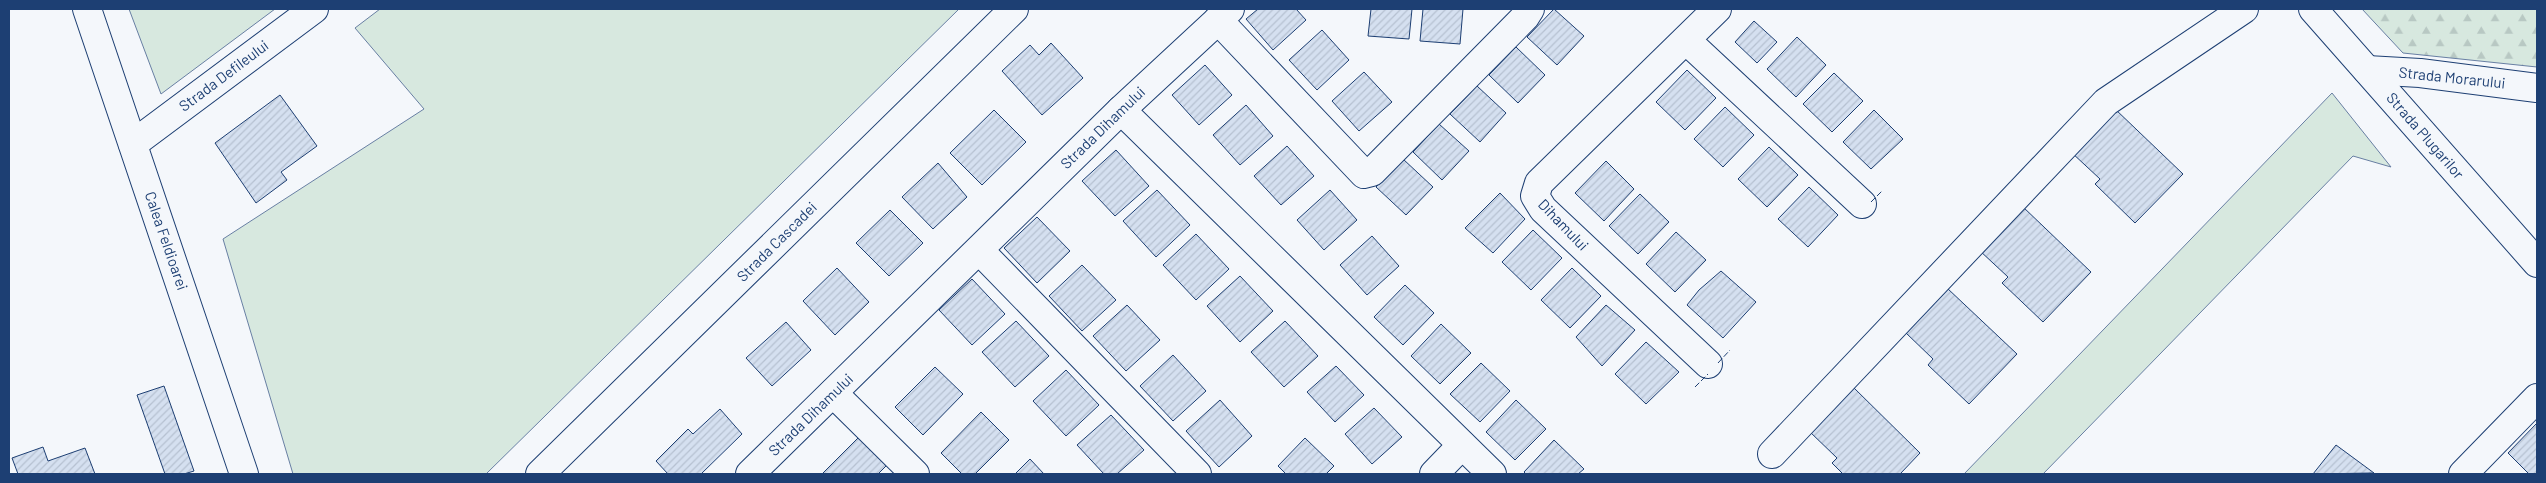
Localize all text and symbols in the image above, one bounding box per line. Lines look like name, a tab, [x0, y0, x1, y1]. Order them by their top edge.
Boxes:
street label: Strada Defileului	[175, 36, 272, 115]
street label: Strada Morarului	[2398, 62, 2506, 92]
street label: Strada Dihamului	[1056, 82, 1148, 172]
street label: Strada Plugarilor	[2383, 88, 2469, 183]
street label: Calea Feldioarei	[142, 189, 192, 292]
street label: Dihamului	[1535, 195, 1593, 254]
street label: Strada Cascadei	[733, 198, 820, 285]
street label: Strada Dihamului	[764, 369, 856, 459]

